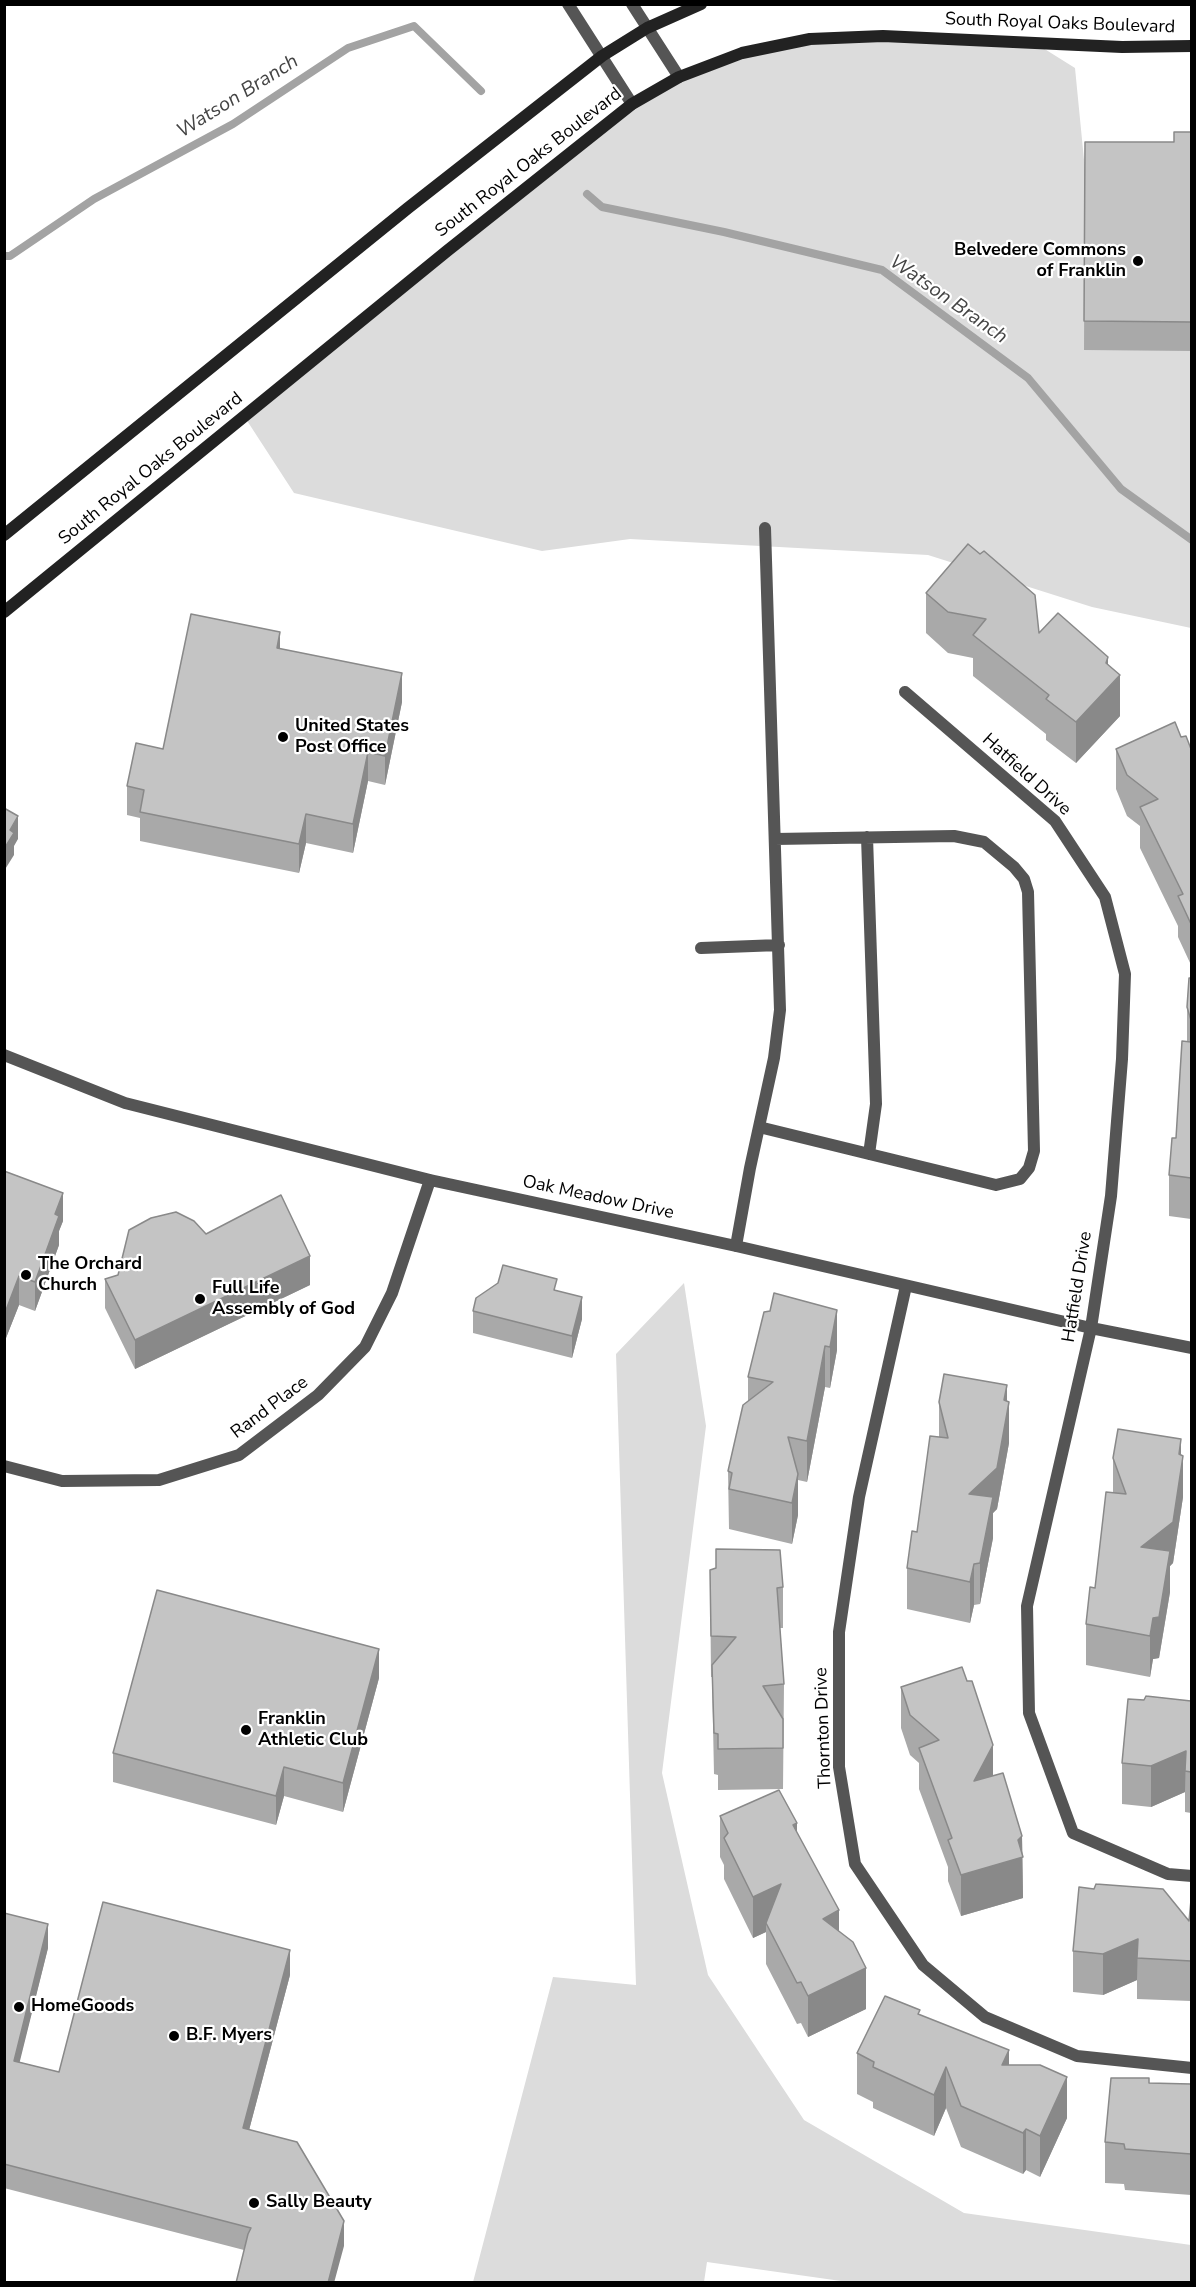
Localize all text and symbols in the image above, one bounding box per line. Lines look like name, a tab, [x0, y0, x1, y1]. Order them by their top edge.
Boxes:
street label: South Royal Oaks Boulevard	[944, 9, 1176, 39]
water label: Watson Branch	[173, 50, 303, 144]
street label: South Royal Oaks Boulevard	[432, 84, 626, 242]
place label: Belvedere Commons of Franklin	[954, 240, 1126, 282]
water label: Watson Branch	[884, 250, 1012, 350]
marker: Belvedere Commons of Franklin	[1131, 254, 1145, 268]
street label: South Royal Oaks Boulevard	[55, 388, 247, 550]
place label: United States Post Office	[295, 716, 409, 758]
street label: Hatfield Drive	[977, 729, 1075, 821]
marker: United States Post Office	[276, 730, 290, 744]
street label: Oak Meadow Drive	[520, 1171, 676, 1225]
street label: Hatfield Drive	[1059, 1230, 1097, 1344]
place label: The Orchard Church	[38, 1254, 142, 1296]
marker: The Orchard Church	[19, 1268, 33, 1282]
place label: Full Life Assembly of God	[212, 1278, 355, 1320]
marker: Full Life Assembly of God	[193, 1292, 207, 1306]
street label: Rand Place	[227, 1372, 313, 1444]
street label: Thornton Drive	[811, 1667, 837, 1789]
place label: Franklin Athletic Club	[258, 1709, 368, 1752]
marker: Franklin Athletic Club	[239, 1723, 253, 1737]
place label: HomeGoods	[31, 1996, 134, 2018]
marker: HomeGoods	[12, 2000, 26, 2014]
place label: B.F. Myers	[186, 2025, 272, 2047]
marker: B.F. Myers	[167, 2029, 181, 2043]
place label: Sally Beauty	[266, 2192, 372, 2214]
marker: Sally Beauty	[247, 2196, 261, 2210]

